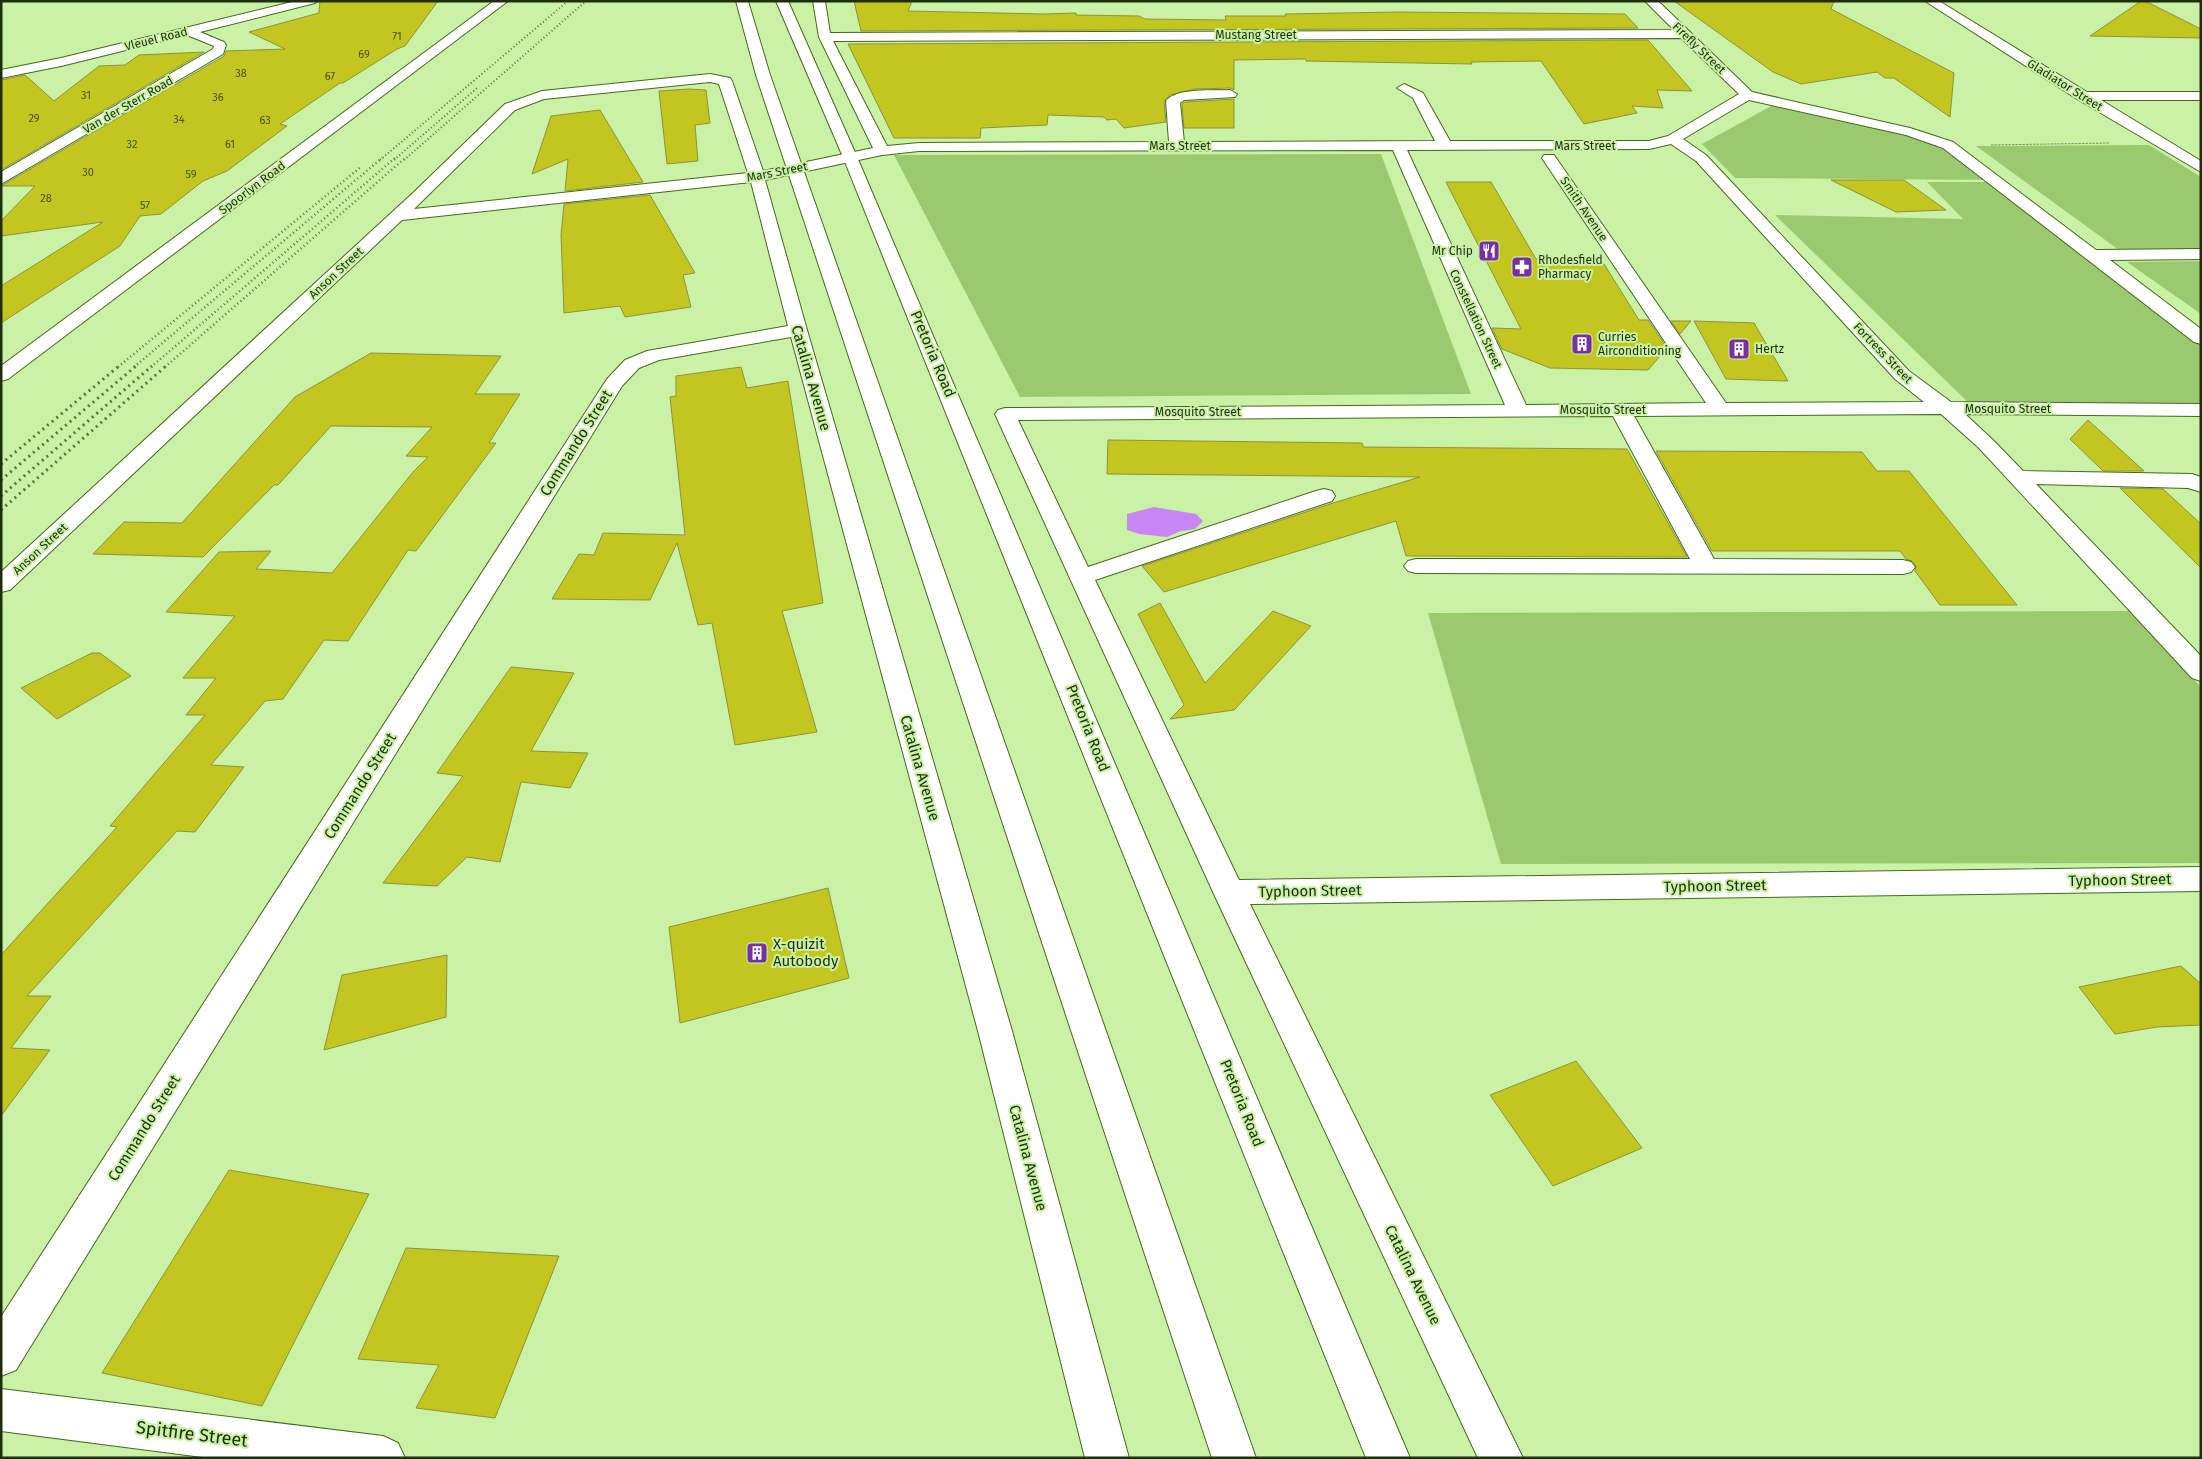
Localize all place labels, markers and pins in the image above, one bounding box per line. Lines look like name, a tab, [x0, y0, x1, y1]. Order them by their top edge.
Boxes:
restaurant icon: Mr Chip	[1477, 239, 1501, 263]
place label: Mr Chip	[1432, 244, 1473, 258]
place label: Rhodesfield Pharmacy	[1538, 253, 1603, 281]
pharmacy icon: Rhodesfield Pharmacy	[1510, 255, 1534, 279]
place label: Curries Airconditioning	[1598, 330, 1682, 358]
building icon: Curries Airconditioning	[1570, 332, 1594, 356]
building icon: Hertz	[1727, 337, 1751, 361]
place label: Hertz	[1755, 342, 1784, 356]
place label: X-quizit Autobody	[773, 935, 839, 970]
building icon: X-quizit Autobody	[745, 941, 769, 965]

